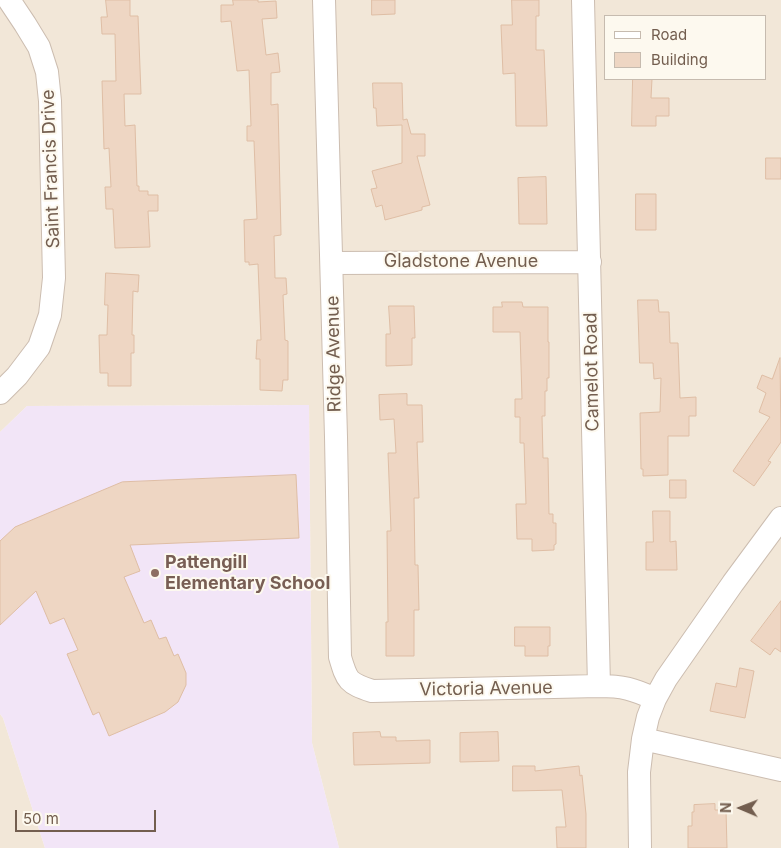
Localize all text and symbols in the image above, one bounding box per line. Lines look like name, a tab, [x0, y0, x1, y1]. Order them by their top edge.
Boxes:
legend	[604, 15, 766, 80]
text: Road	[651, 25, 687, 44]
text: Building	[651, 50, 708, 69]
street label: Saint Francis Drive	[37, 89, 65, 249]
street label: Gladstone Avenue	[384, 251, 538, 273]
street label: Ridge Avenue	[322, 295, 346, 413]
street label: Camelot Road	[580, 312, 604, 432]
place label: Pattengill Elementary School	[165, 552, 330, 594]
marker: Pattengill Elementary School	[149, 567, 161, 579]
street label: Victoria Avenue	[419, 677, 553, 701]
north arrow	[716, 783, 766, 833]
scale bar	[18, 800, 159, 832]
text: N	[717, 802, 734, 813]
text: 50 m	[23, 809, 59, 828]

